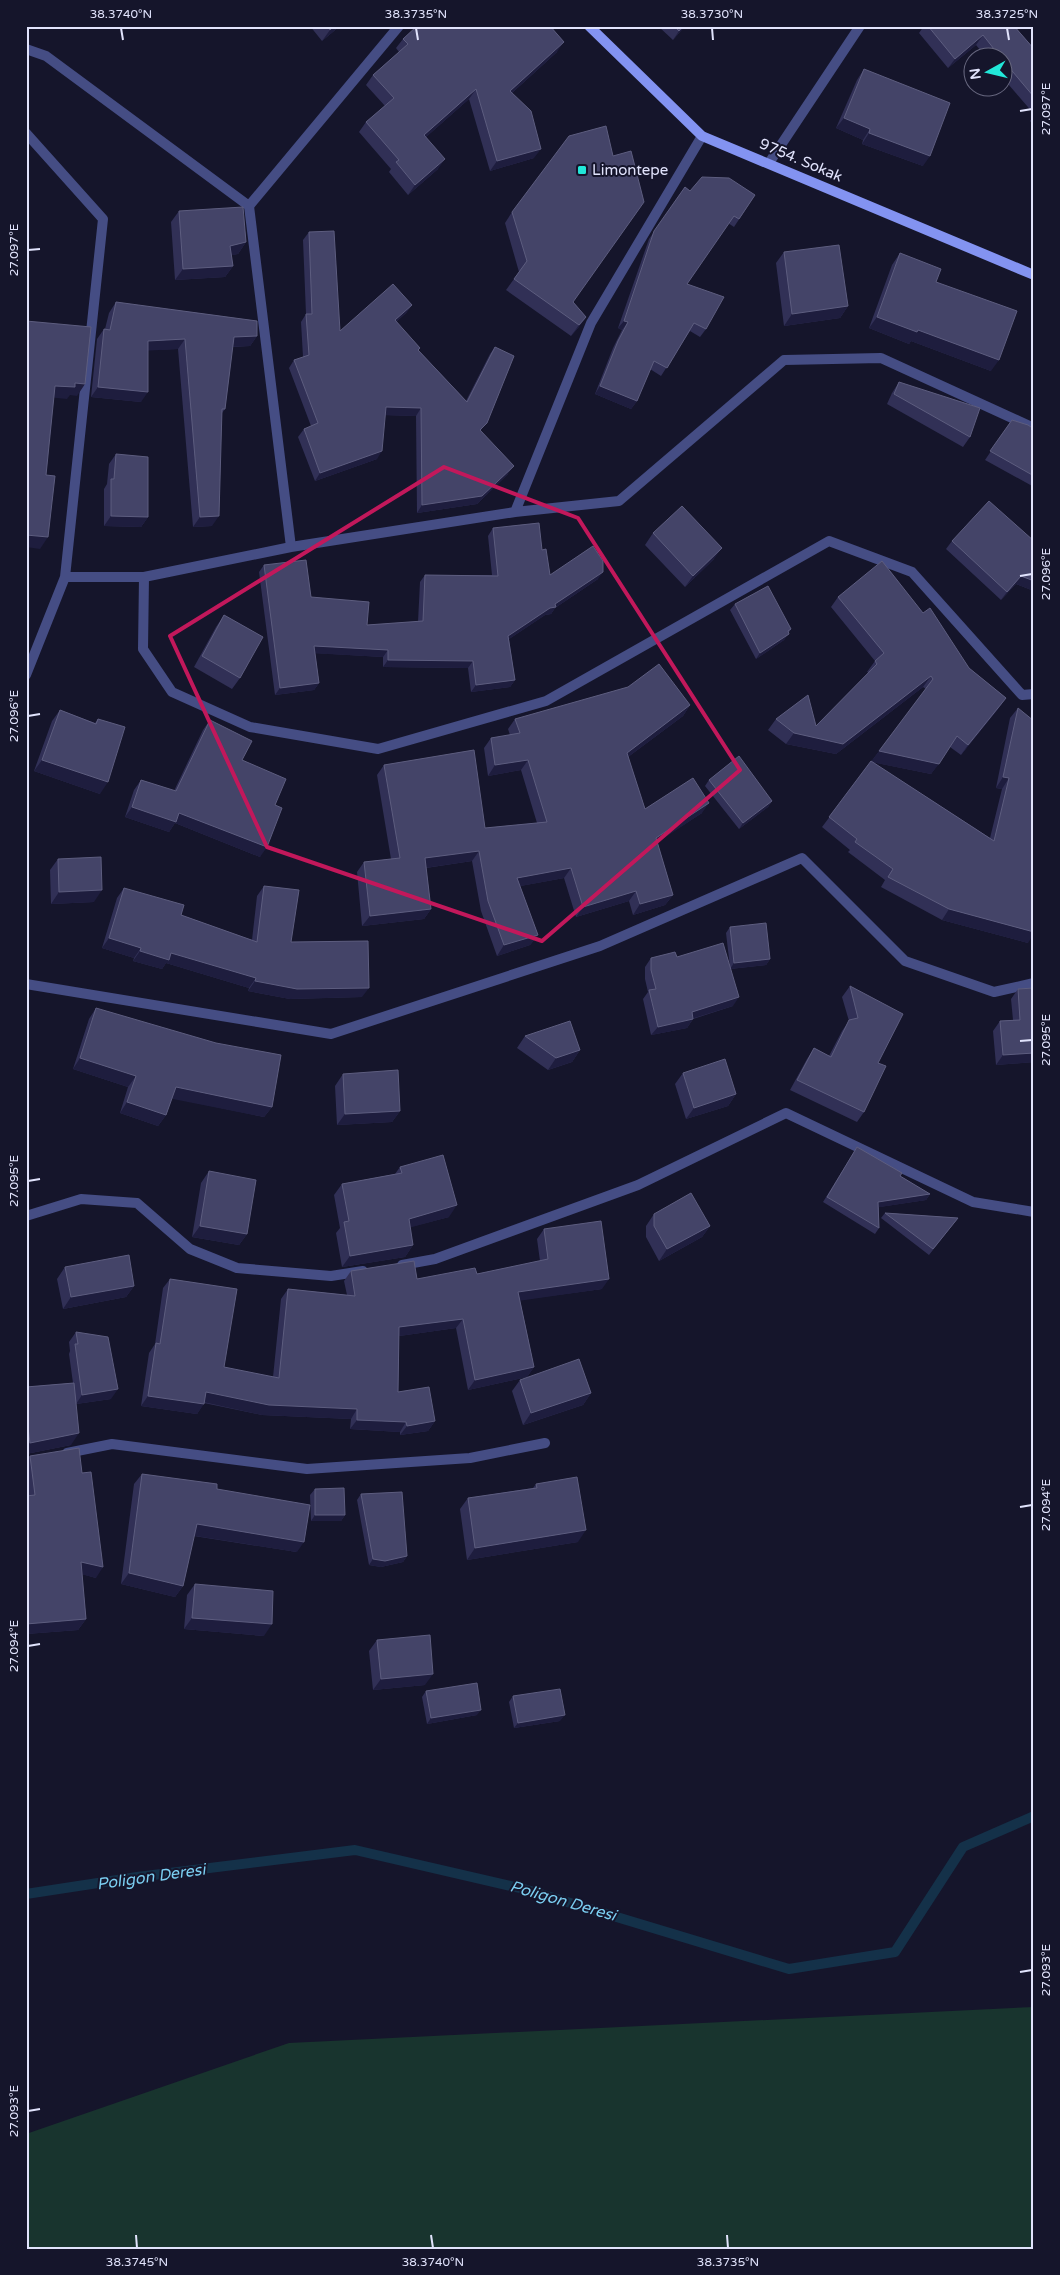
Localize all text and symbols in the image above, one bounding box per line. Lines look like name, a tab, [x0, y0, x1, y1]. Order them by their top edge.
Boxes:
text: 38.3740°N	[90, 7, 152, 21]
text: 38.3735°N	[385, 7, 447, 21]
text: 38.3730°N	[681, 7, 743, 21]
text: 38.3725°N	[976, 7, 1038, 21]
north arrow	[962, 48, 1012, 98]
text: N	[966, 67, 985, 80]
text: 27.097°E	[1039, 82, 1053, 135]
street label: 9754. Sokak	[757, 134, 845, 186]
place label: Limontepe	[592, 161, 668, 179]
marker: Limontepe	[576, 164, 588, 176]
text: 27.097°E	[7, 223, 21, 276]
text: 27.096°E	[1039, 548, 1053, 600]
text: 27.096°E	[7, 690, 21, 742]
text: 27.095°E	[1039, 1014, 1053, 1066]
text: 27.095°E	[7, 1155, 21, 1207]
text: 27.094°E	[1039, 1478, 1053, 1531]
text: 27.094°E	[7, 1619, 21, 1672]
water label: Poligon Deresi	[95, 1859, 209, 1895]
water label: Poligon Deresi	[508, 1876, 620, 1926]
text: 27.093°E	[1039, 1943, 1053, 1996]
text: 27.093°E	[7, 2084, 21, 2137]
text: 38.3745°N	[106, 2255, 168, 2269]
text: 38.3740°N	[402, 2255, 464, 2269]
text: 38.3735°N	[697, 2255, 759, 2269]

